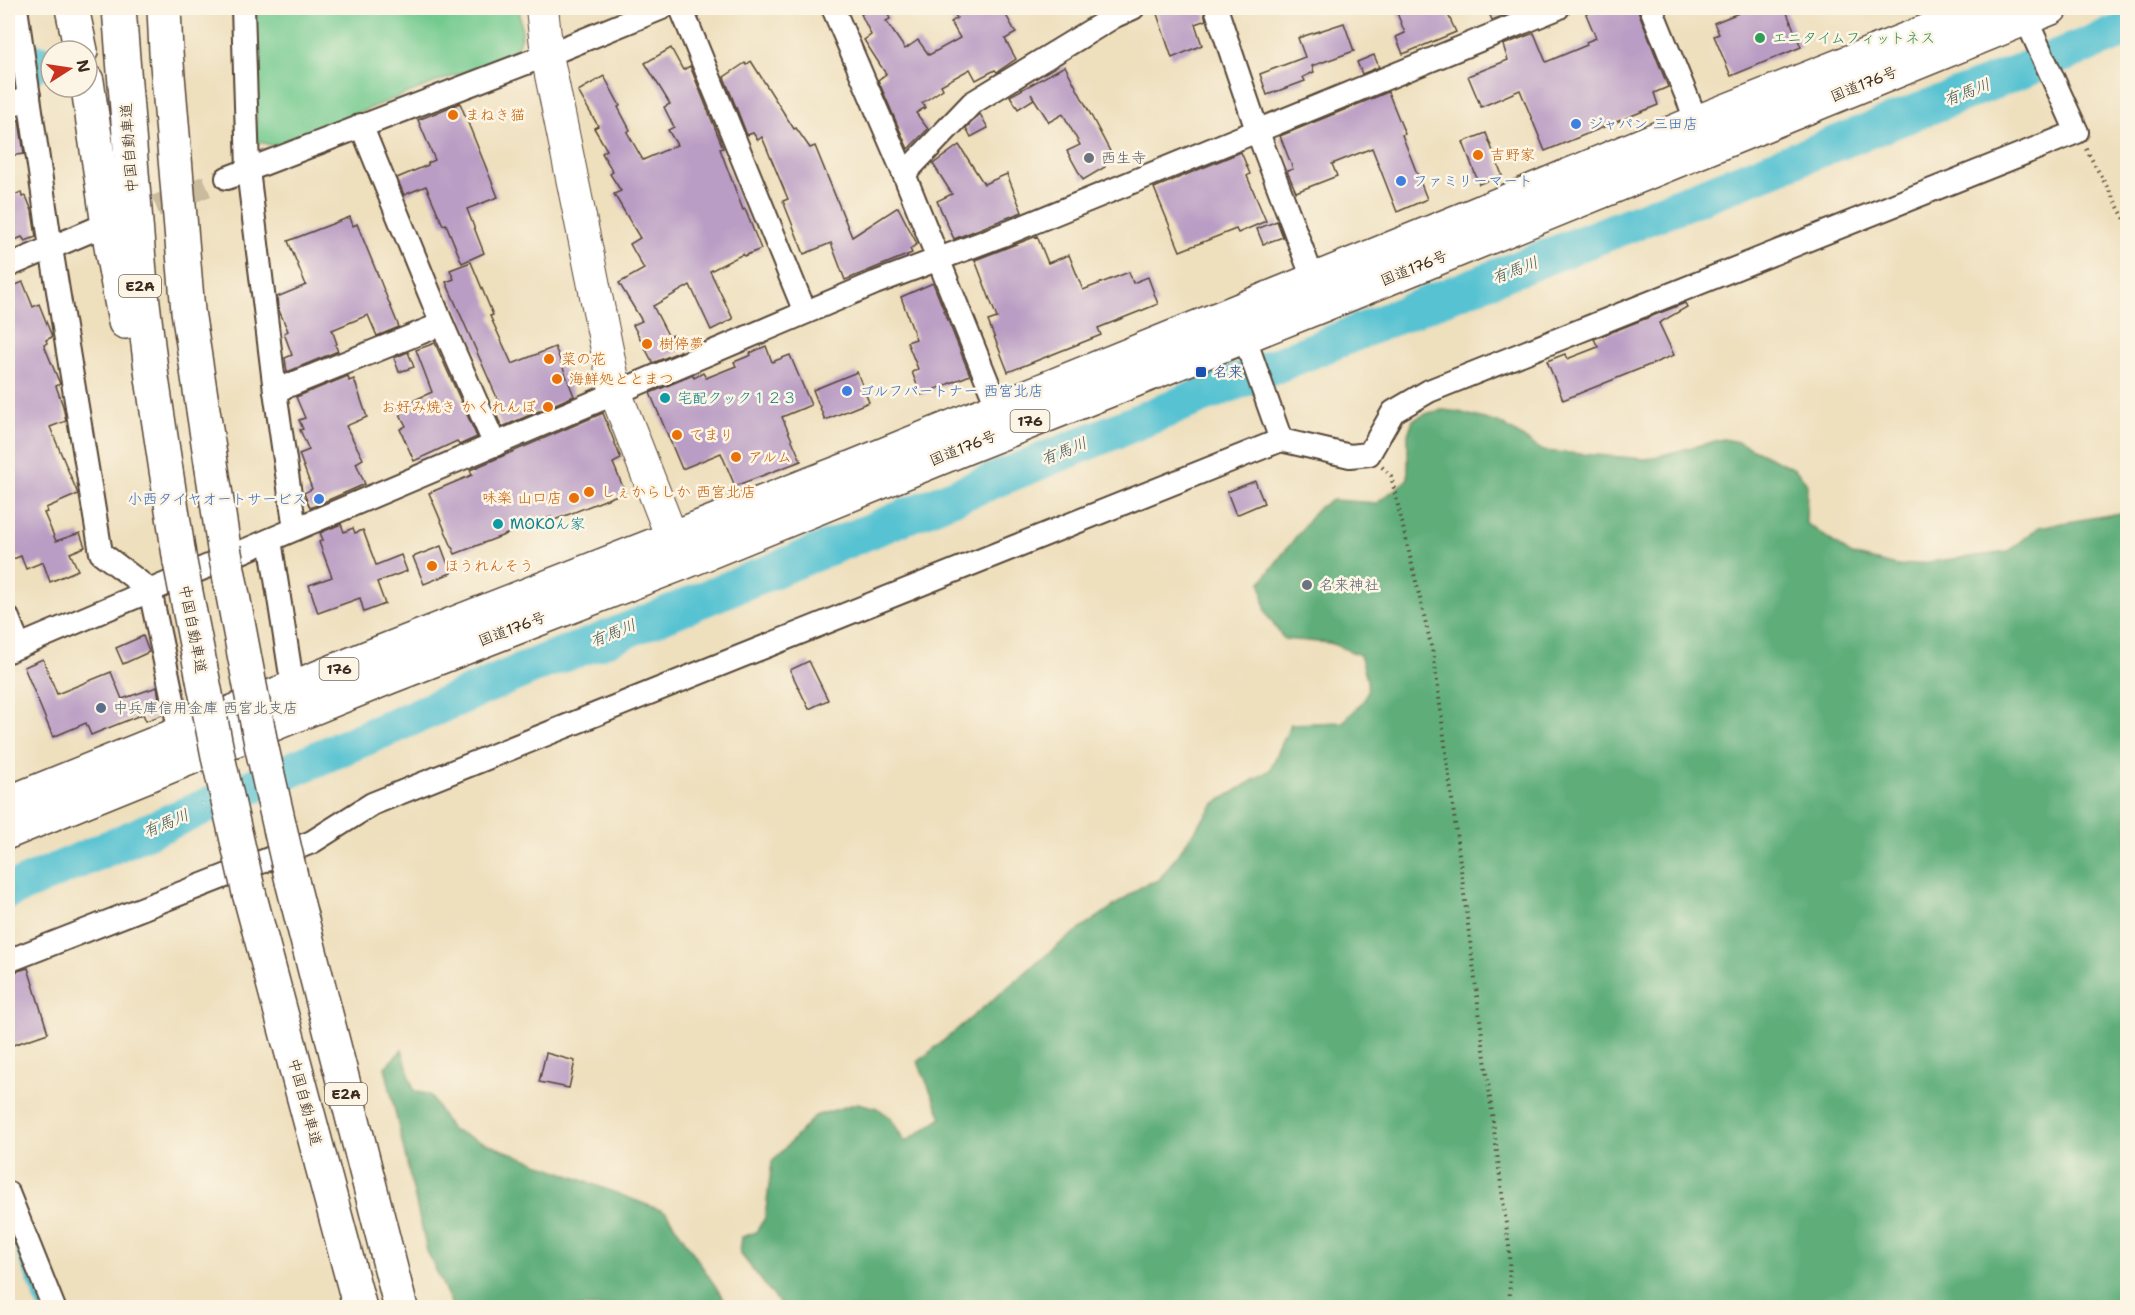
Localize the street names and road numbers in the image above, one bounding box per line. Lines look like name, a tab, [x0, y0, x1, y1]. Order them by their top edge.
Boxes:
street label: 国道176号	[1827, 61, 1901, 107]
street label: 中国自動車道	[116, 102, 142, 194]
street label: 国道176号	[1377, 245, 1451, 291]
road number: E2A	[119, 275, 161, 297]
road number: 176	[1010, 410, 1050, 432]
street label: 国道176号	[926, 425, 1000, 471]
street label: 中国自動車道	[175, 583, 211, 675]
street label: 国道176号	[475, 607, 549, 651]
road number: 176	[320, 658, 358, 680]
street label: 中国自動車道	[284, 1056, 326, 1148]
road number: E2A	[325, 1083, 367, 1105]

